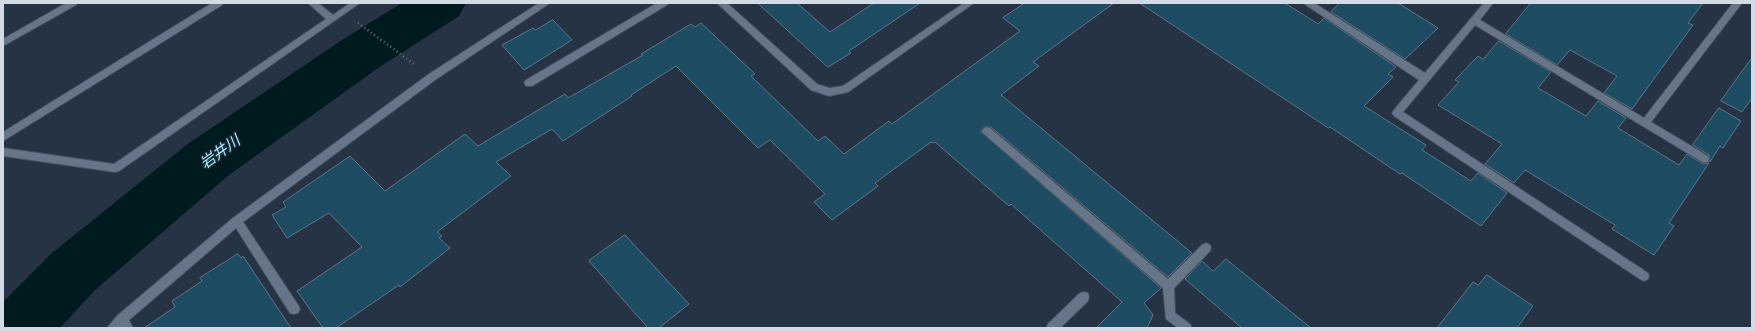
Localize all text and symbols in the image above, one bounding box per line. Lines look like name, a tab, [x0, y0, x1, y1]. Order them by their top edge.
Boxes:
water label: 岩井川	[197, 131, 243, 173]

